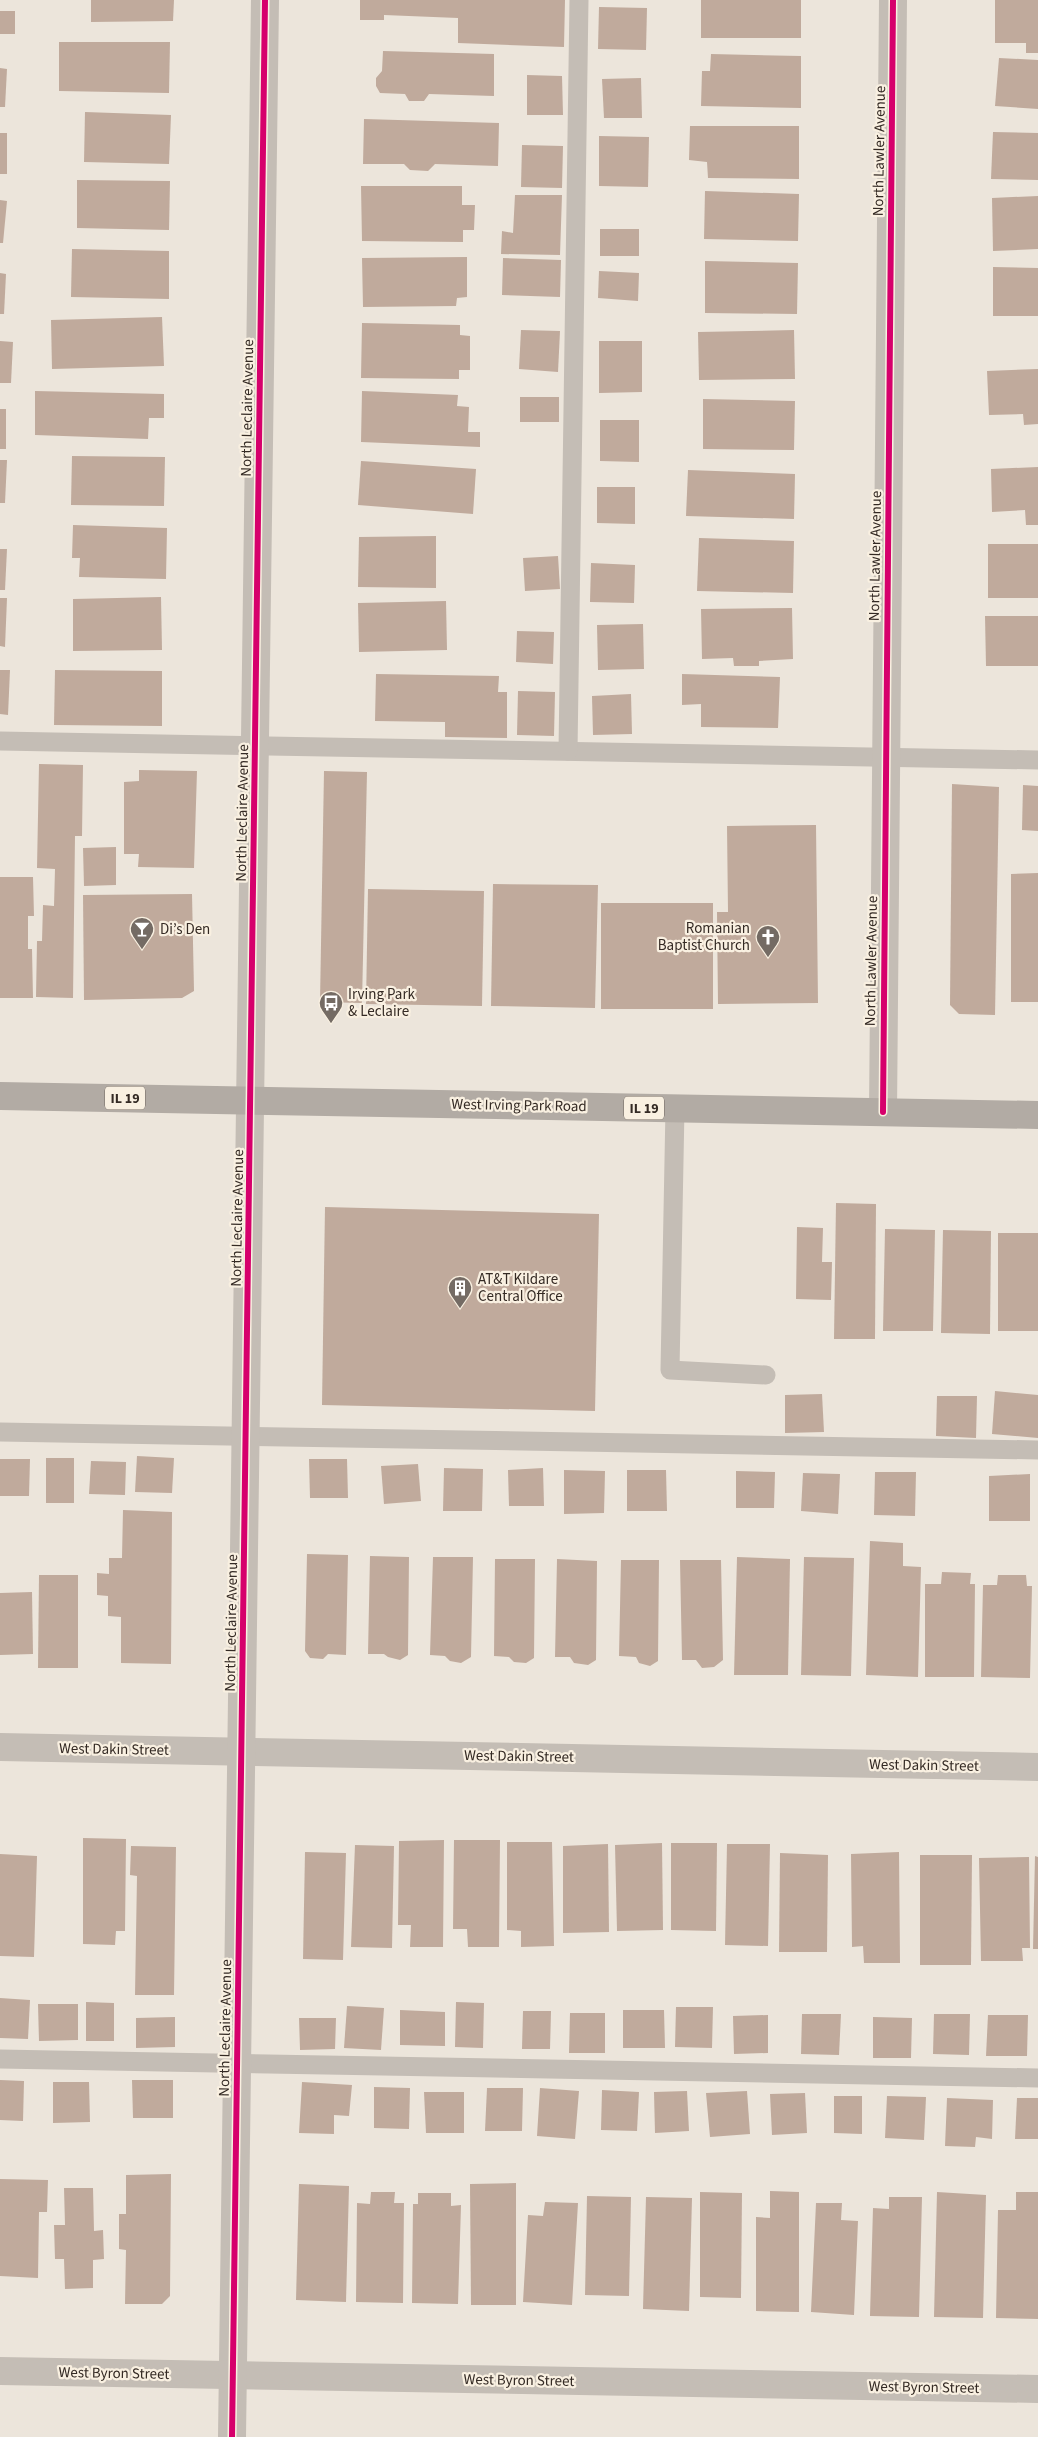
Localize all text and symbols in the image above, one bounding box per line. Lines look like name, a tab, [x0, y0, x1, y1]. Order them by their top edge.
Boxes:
street label: North Lawler Avenue	[868, 86, 891, 216]
street label: North Leclaire Avenue	[236, 339, 259, 477]
street label: North Lawler Avenue	[864, 491, 887, 621]
street label: North Leclaire Avenue	[231, 744, 254, 882]
street label: North Lawler Avenue	[860, 896, 883, 1026]
bar icon: Di’s Den	[129, 916, 155, 950]
place label: Romanian Baptist Church	[658, 918, 750, 956]
place label: Di’s Den	[160, 919, 210, 940]
church icon: Romanian Baptist Church	[755, 924, 781, 958]
place label: Irving Park & Leclaire	[348, 984, 416, 1022]
bus stop icon: Irving Park & Leclaire	[318, 990, 344, 1024]
road number: IL 19	[105, 1086, 145, 1110]
street label: West Irving Park Road	[451, 1094, 587, 1117]
road number: IL 19	[624, 1096, 664, 1120]
street label: North Leclaire Avenue	[226, 1149, 249, 1287]
place label: AT&T Kildare Central Office	[478, 1269, 563, 1307]
building icon: AT&T Kildare Central Office	[447, 1275, 473, 1309]
street label: North Leclaire Avenue	[220, 1554, 243, 1692]
street label: West Dakin Street	[59, 1738, 169, 1761]
street label: West Dakin Street	[464, 1745, 574, 1768]
street label: West Dakin Street	[869, 1754, 979, 1777]
street label: North Leclaire Avenue	[214, 1959, 237, 2097]
street label: West Byron Street	[58, 2362, 170, 2385]
street label: West Byron Street	[463, 2369, 575, 2392]
street label: West Byron Street	[868, 2376, 980, 2399]

